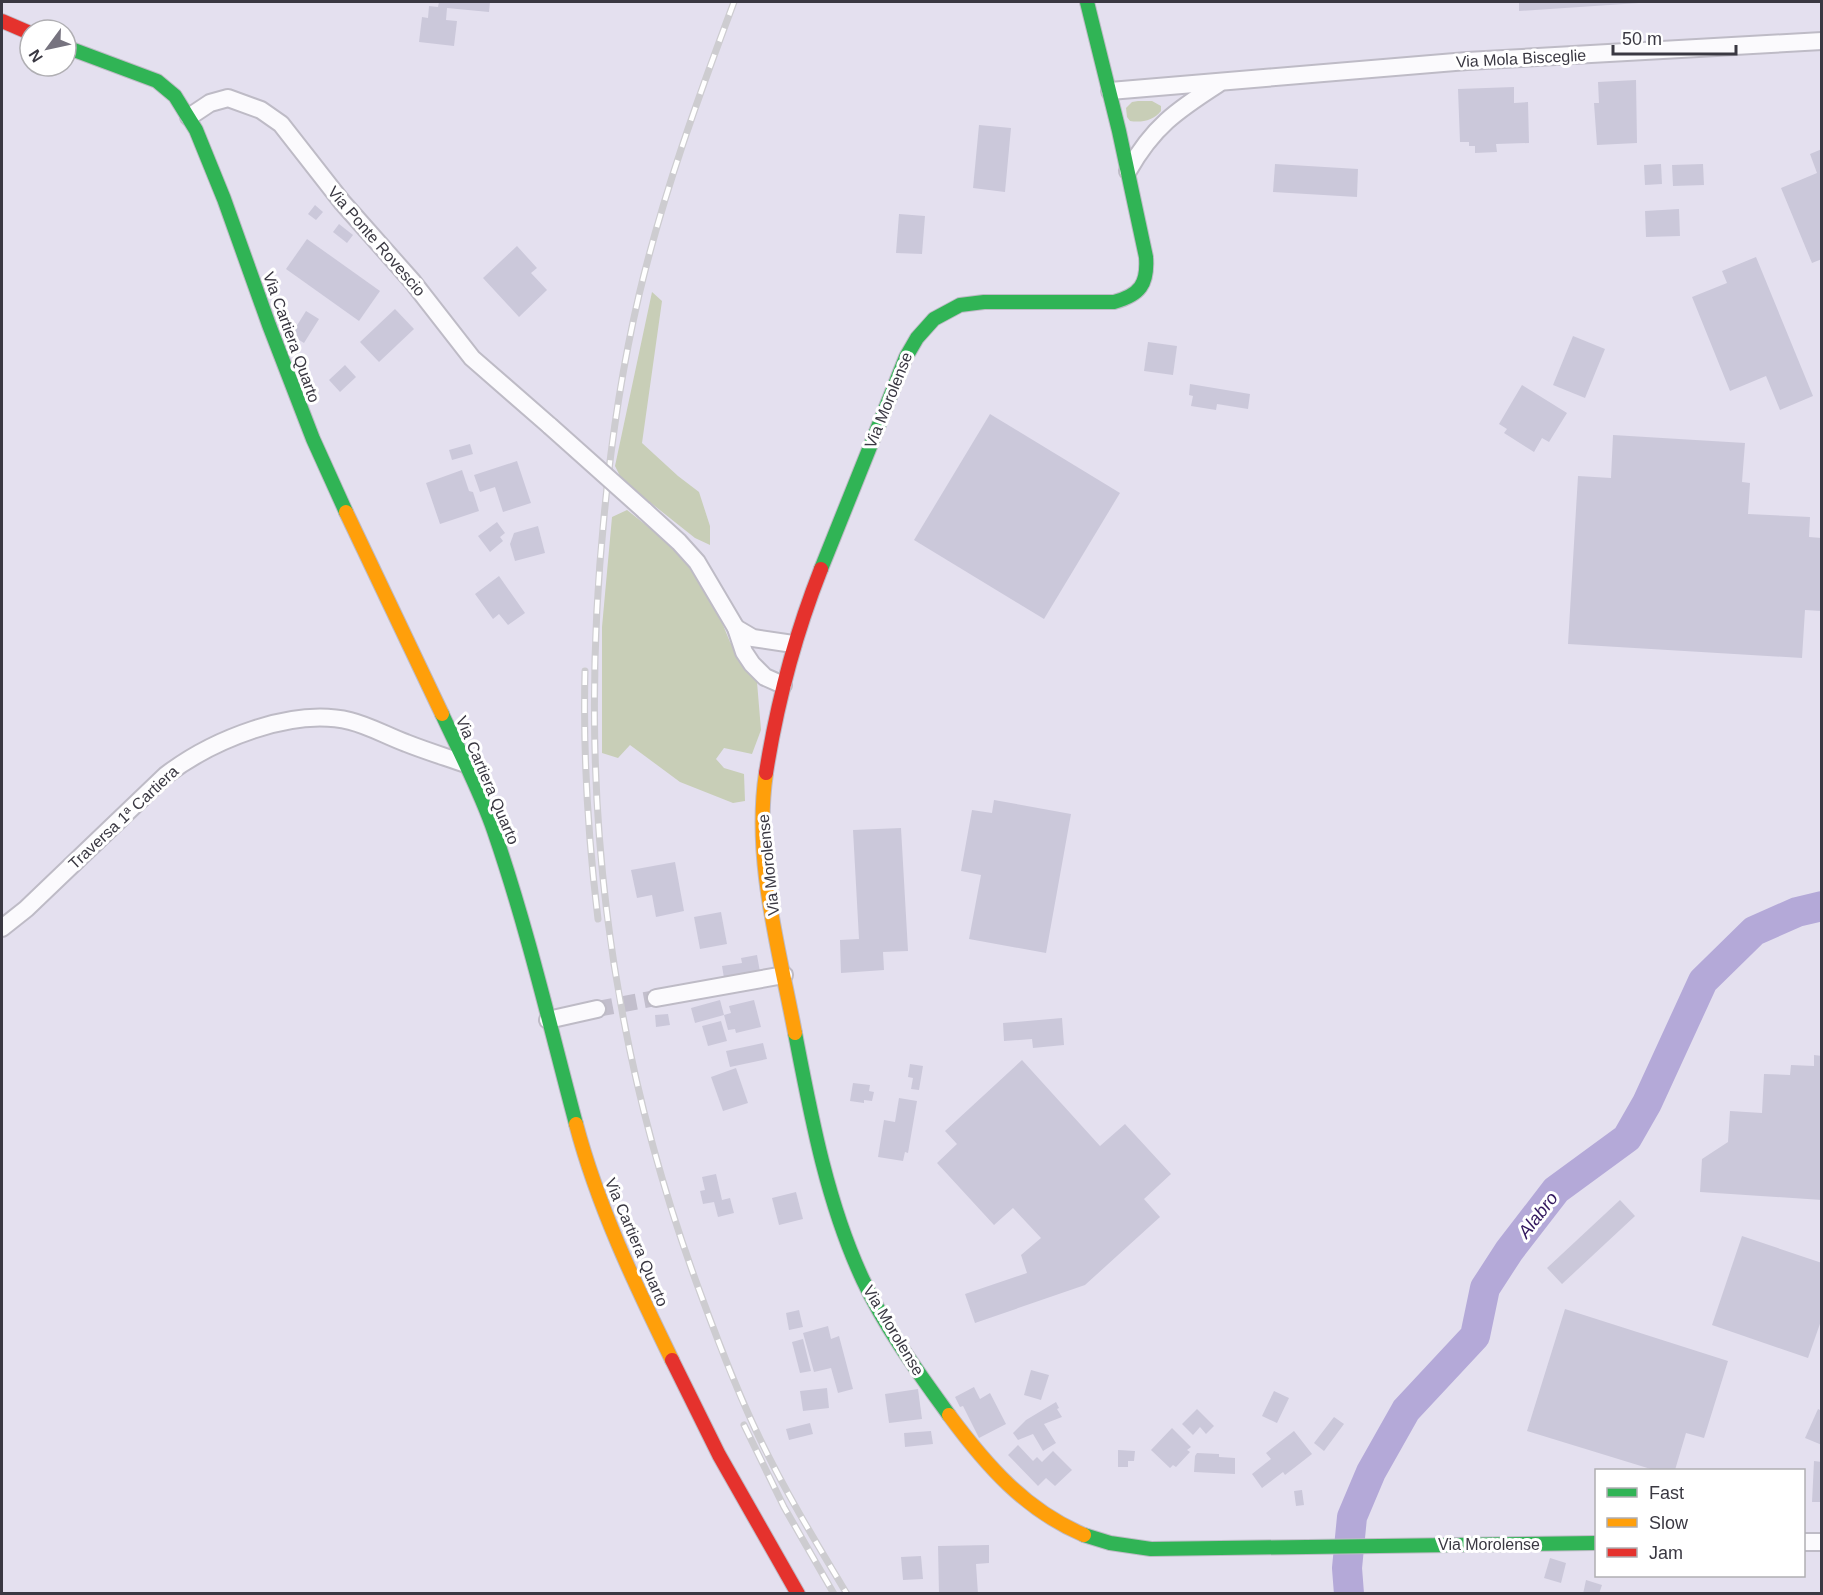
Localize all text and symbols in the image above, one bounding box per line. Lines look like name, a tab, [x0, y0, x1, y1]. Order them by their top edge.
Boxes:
north arrow	[18, 18, 78, 78]
scale bar	[1613, 18, 1736, 56]
text: 50 m	[1622, 29, 1662, 49]
text: N	[26, 46, 46, 65]
street label: Via Mola Bisceglie	[1455, 47, 1587, 70]
street label: Via Ponte Rovescio	[324, 183, 429, 300]
street label: Via Cartiera Quarto	[260, 270, 323, 405]
street label: Via Morolense	[861, 350, 915, 451]
street label: Via Cartiera Quarto	[453, 714, 522, 847]
street label: Traversa 1ª Cartiera	[65, 762, 182, 872]
street label: Via Morolense	[755, 813, 782, 917]
street label: Via Cartiera Quarto	[602, 1176, 671, 1309]
water label: Alabro	[1513, 1188, 1562, 1242]
street label: Via Morolense	[860, 1282, 927, 1378]
legend	[1595, 1469, 1805, 1577]
text: Fast	[1649, 1483, 1684, 1503]
text: Slow	[1649, 1513, 1689, 1533]
street label: Via Morolense	[1438, 1536, 1540, 1553]
text: Jam	[1649, 1543, 1683, 1563]

